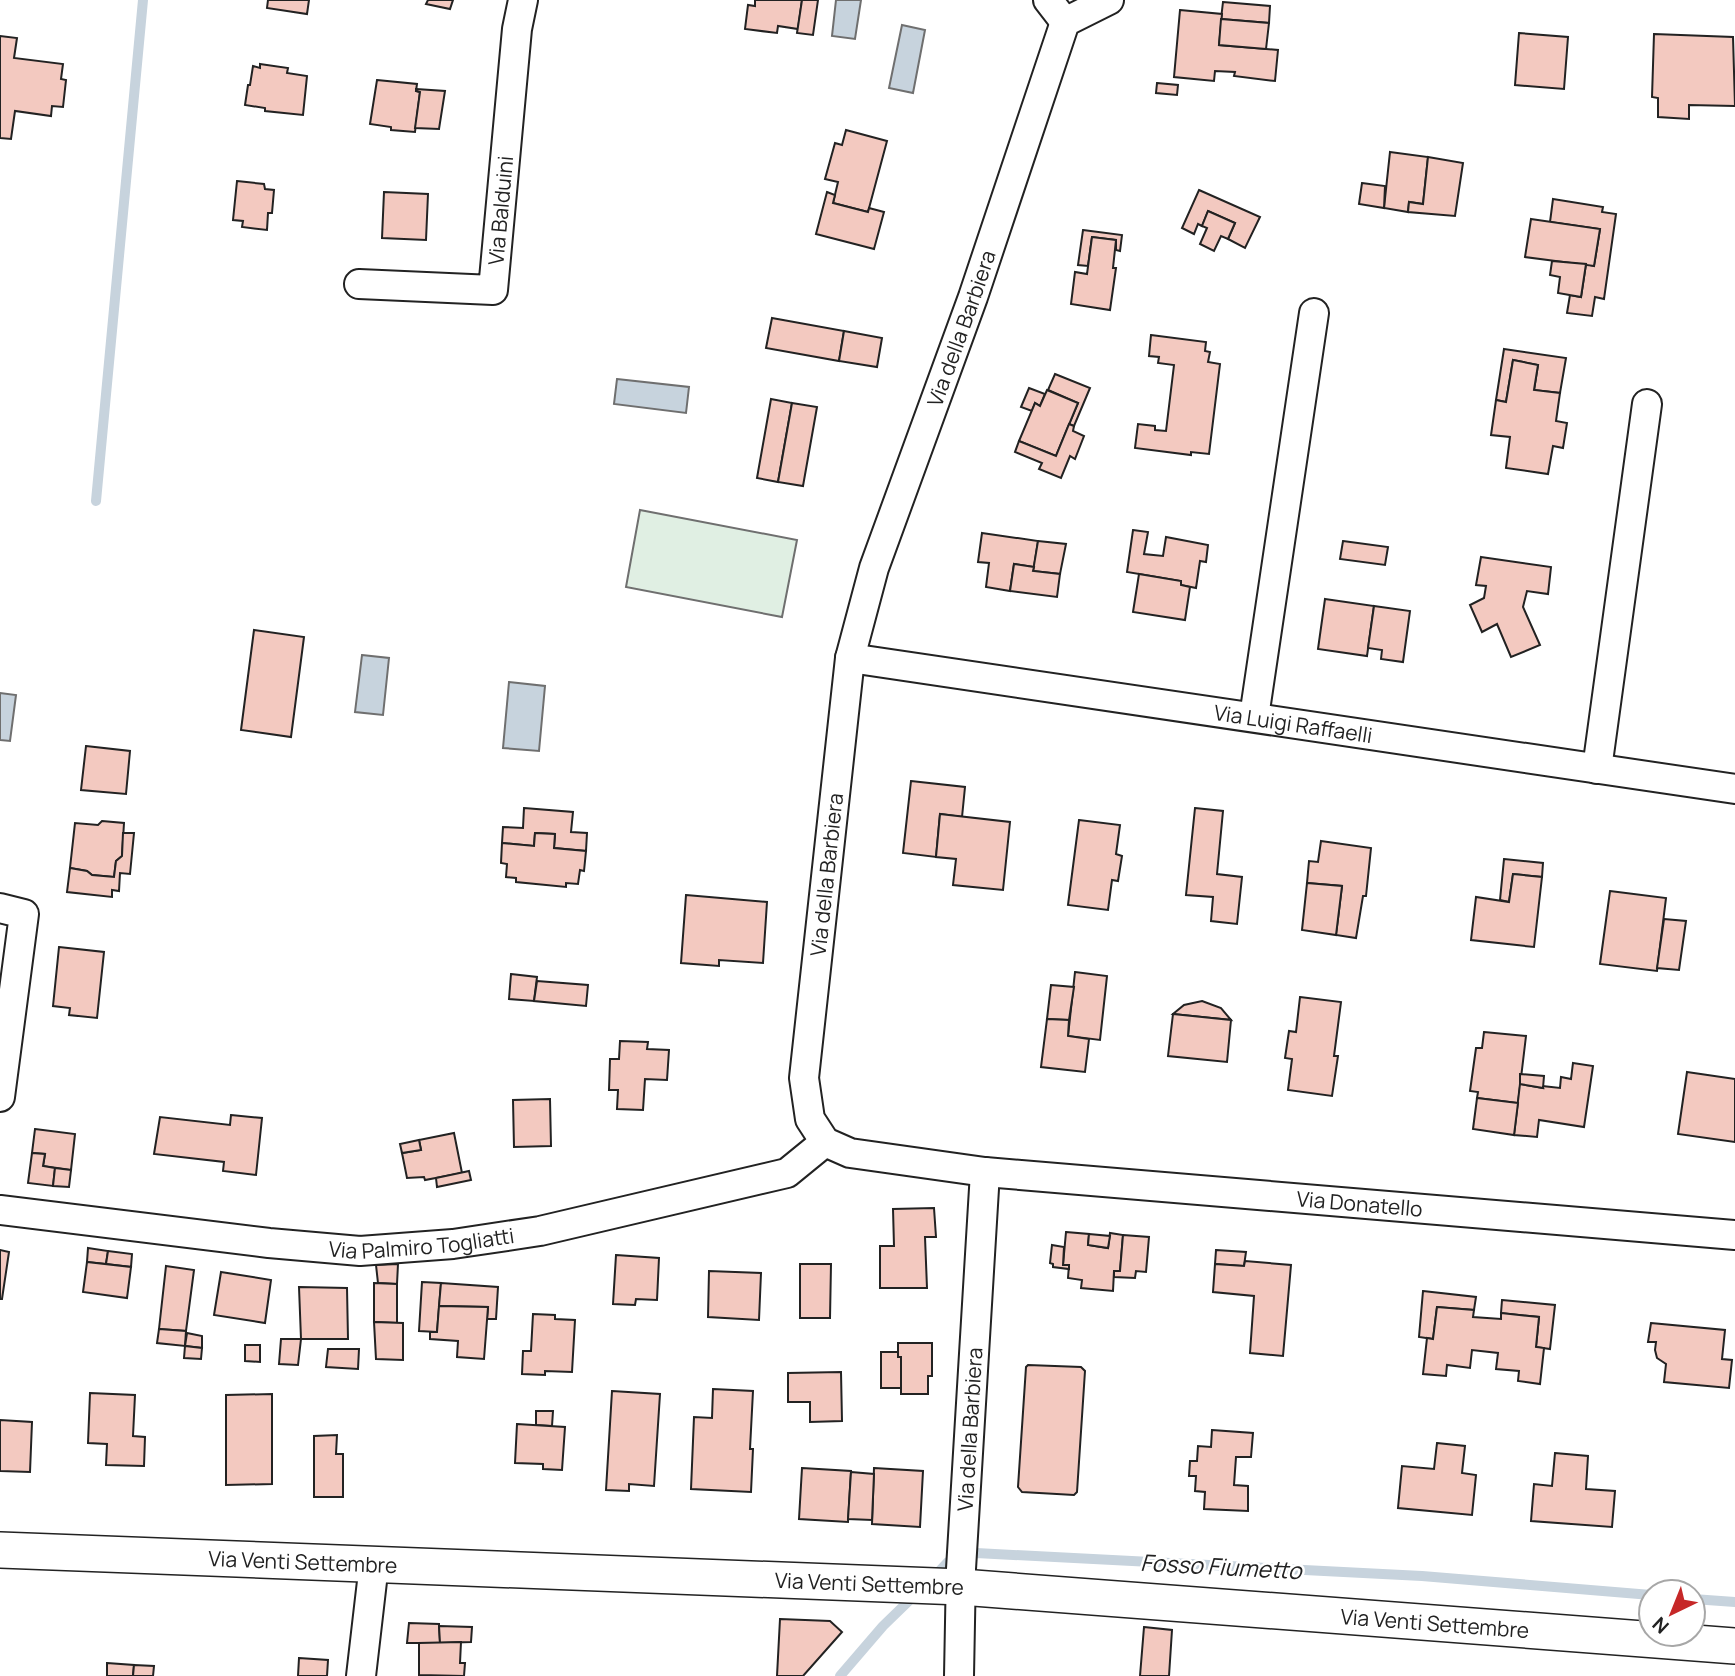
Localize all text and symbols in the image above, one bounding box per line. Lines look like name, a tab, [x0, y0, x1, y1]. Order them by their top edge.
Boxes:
street label: Via Balduini	[481, 155, 519, 266]
street label: Via della Barbiera	[920, 247, 1002, 410]
street label: Via Luigi Raffaelli	[1212, 698, 1374, 749]
street label: Via della Barbiera	[803, 791, 849, 958]
street label: Via Donatello	[1296, 1184, 1424, 1223]
street label: Via Palmiro Togliatti	[327, 1221, 516, 1265]
street label: Via della Barbiera	[951, 1347, 988, 1512]
street label: Via Venti Settembre	[208, 1544, 398, 1579]
water label: Fosso Fiumetto	[1140, 1546, 1304, 1586]
street label: Via Venti Settembre	[774, 1566, 964, 1601]
north arrow	[1637, 1578, 1707, 1648]
street label: Via Venti Settembre	[1340, 1602, 1530, 1644]
text: N	[1647, 1611, 1674, 1640]

